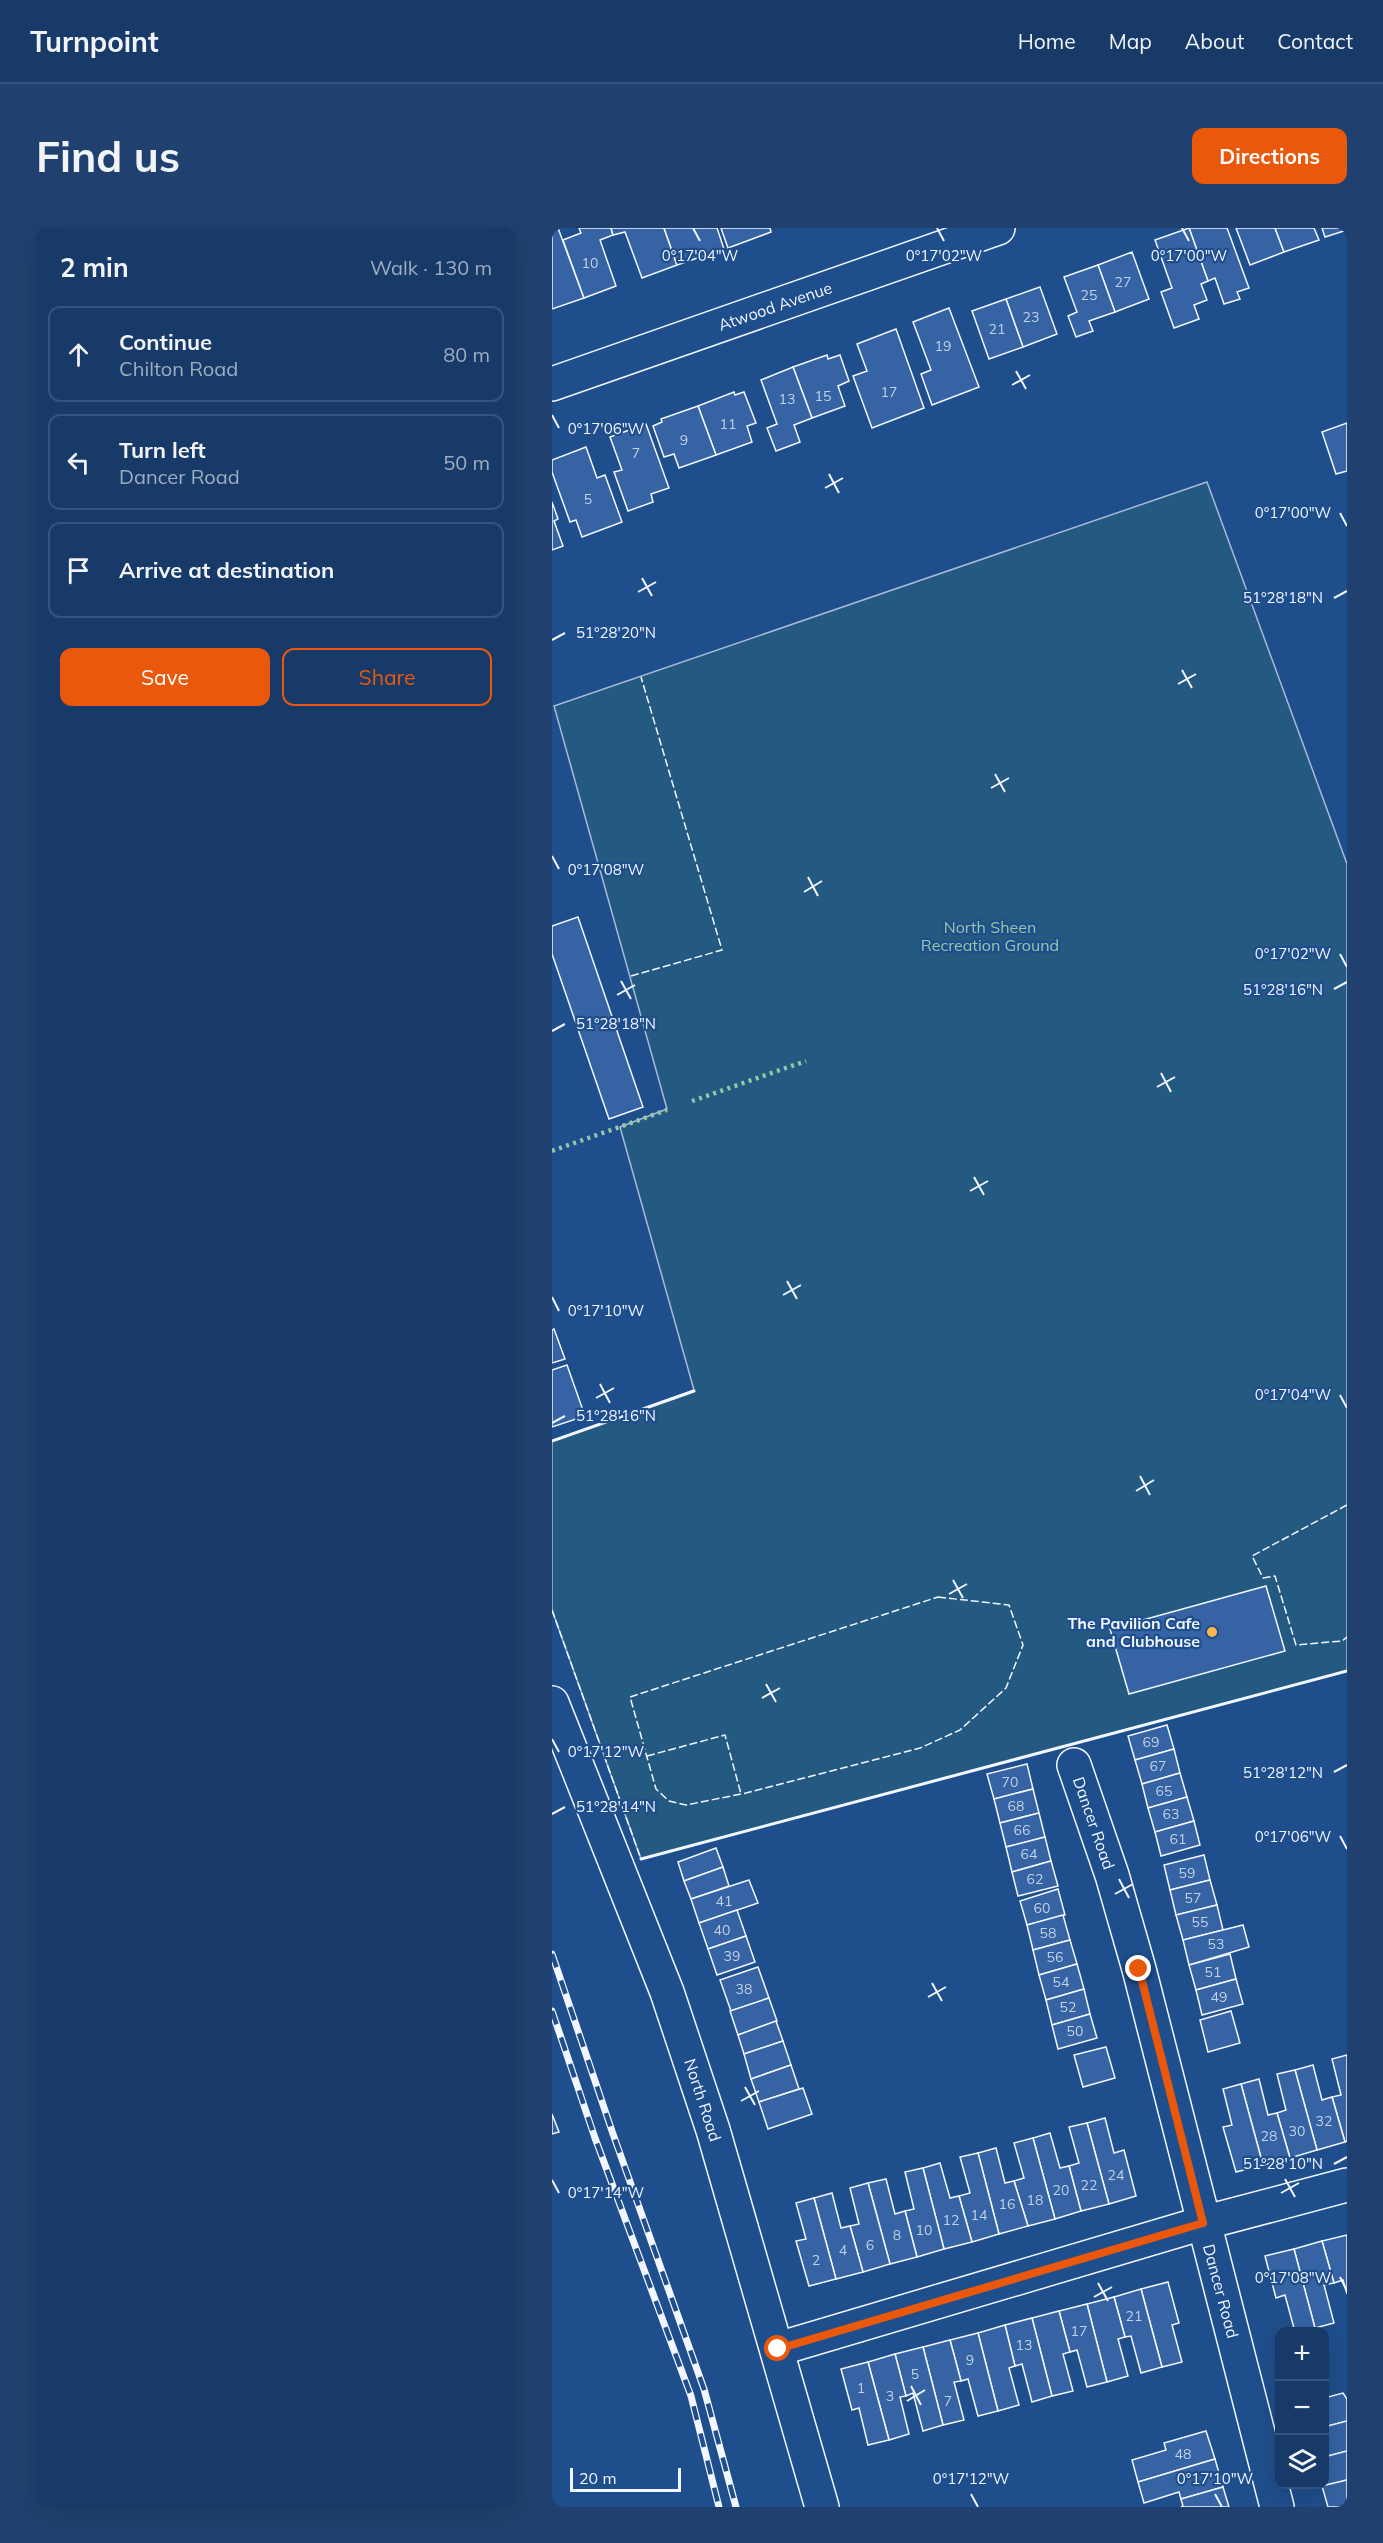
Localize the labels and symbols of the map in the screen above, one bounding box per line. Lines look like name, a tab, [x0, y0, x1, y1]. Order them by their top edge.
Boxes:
text: 0°17'04"W	[662, 246, 739, 265]
text: 0°17'02"W	[906, 246, 983, 265]
text: 0°17'00"W	[1151, 246, 1228, 265]
house number: 10	[582, 254, 598, 272]
house number: 27	[1115, 273, 1131, 291]
street label: Atwood Avenue	[716, 277, 834, 335]
house number: 25	[1081, 286, 1097, 304]
house number: 23	[1023, 308, 1039, 326]
house number: 21	[989, 320, 1005, 338]
house number: 19	[935, 337, 951, 355]
house number: 17	[881, 383, 897, 401]
house number: 15	[815, 387, 831, 405]
house number: 13	[779, 390, 795, 408]
house number: 11	[720, 415, 736, 433]
text: 0°17'06"W	[568, 419, 645, 438]
house number: 9	[680, 431, 688, 449]
house number: 7	[632, 444, 640, 462]
house number: 5	[584, 490, 592, 508]
text: 0°17'00"W	[1255, 503, 1332, 522]
text: 51°28'18"N	[1243, 588, 1323, 607]
text: 51°28'20"N	[576, 623, 656, 642]
text: 0°17'08"W	[568, 860, 645, 879]
park label: North Sheen Recreation Ground	[921, 917, 1059, 955]
text: 0°17'02"W	[1255, 944, 1332, 963]
text: 51°28'16"N	[1243, 980, 1323, 999]
text: 51°28'18"N	[576, 1014, 656, 1033]
text: 0°17'10"W	[568, 1301, 645, 1320]
text: 0°17'04"W	[1255, 1385, 1332, 1404]
text: 51°28'16"N	[576, 1406, 656, 1425]
place label: The Pavilion Cafe and Clubhouse	[1067, 1613, 1200, 1651]
marker: The Pavilion Cafe and Clubhouse	[1205, 1625, 1219, 1639]
house number: 69	[1143, 1733, 1159, 1751]
text: 0°17'12"W	[568, 1742, 645, 1761]
house number: 67	[1150, 1757, 1166, 1775]
text: 51°28'12"N	[1243, 1763, 1323, 1782]
house number: 70	[1002, 1773, 1018, 1791]
street label: Dancer Road	[1069, 1774, 1119, 1872]
house number: 65	[1156, 1782, 1172, 1800]
text: 51°28'14"N	[576, 1797, 656, 1816]
house number: 68	[1008, 1797, 1024, 1815]
house number: 63	[1163, 1805, 1179, 1823]
house number: 66	[1014, 1821, 1030, 1839]
text: 0°17'06"W	[1255, 1827, 1332, 1846]
house number: 61	[1170, 1830, 1186, 1848]
house number: 64	[1021, 1845, 1038, 1863]
house number: 59	[1179, 1864, 1195, 1882]
house number: 62	[1027, 1870, 1043, 1888]
house number: 57	[1185, 1889, 1201, 1907]
house number: 41	[716, 1892, 732, 1910]
house number: 60	[1034, 1899, 1050, 1917]
house number: 55	[1192, 1913, 1208, 1931]
house number: 40	[714, 1921, 730, 1939]
house number: 58	[1040, 1924, 1056, 1942]
house number: 53	[1208, 1935, 1224, 1953]
house number: 39	[724, 1947, 740, 1965]
house number: 56	[1047, 1948, 1063, 1966]
route end	[1125, 1955, 1151, 1981]
house number: 51	[1205, 1963, 1221, 1981]
house number: 54	[1053, 1973, 1070, 1991]
house number: 38	[736, 1980, 752, 1998]
house number: 49	[1211, 1988, 1227, 2006]
house number: 52	[1060, 1998, 1076, 2016]
house number: 50	[1067, 2022, 1083, 2040]
street label: North Road	[680, 2056, 726, 2144]
house number: 32	[1316, 2112, 1332, 2130]
house number: 30	[1289, 2122, 1305, 2140]
house number: 28	[1261, 2127, 1277, 2145]
text: 51°28'10"N	[1243, 2154, 1323, 2173]
house number: 24	[1108, 2166, 1125, 2184]
house number: 22	[1081, 2176, 1097, 2194]
house number: 20	[1053, 2181, 1069, 2199]
text: 0°17'14"W	[568, 2183, 645, 2202]
house number: 18	[1027, 2191, 1043, 2209]
house number: 16	[999, 2195, 1015, 2213]
house number: 14	[971, 2206, 988, 2224]
house number: 12	[943, 2211, 959, 2229]
house number: 10	[916, 2221, 932, 2239]
house number: 8	[893, 2226, 901, 2244]
house number: 6	[866, 2236, 874, 2254]
house number: 4	[839, 2241, 848, 2259]
street label: Dancer Road	[1199, 2242, 1243, 2340]
house number: 2	[812, 2251, 820, 2269]
text: 0°17'08"W	[1255, 2268, 1332, 2287]
house number: 21	[1126, 2307, 1142, 2325]
house number: 17	[1071, 2322, 1087, 2340]
route start	[764, 2335, 790, 2361]
house number: 13	[1016, 2336, 1032, 2354]
house number: 9	[966, 2351, 974, 2369]
house number: 5	[911, 2365, 919, 2383]
house number: 1	[857, 2379, 865, 2397]
house number: 3	[886, 2387, 894, 2405]
house number: 7	[944, 2392, 952, 2410]
house number: 48	[1175, 2445, 1191, 2463]
scale bar	[570, 2465, 681, 2492]
text: 0°17'12"W	[933, 2469, 1010, 2488]
text: 0°17'10"W	[1177, 2469, 1254, 2488]

